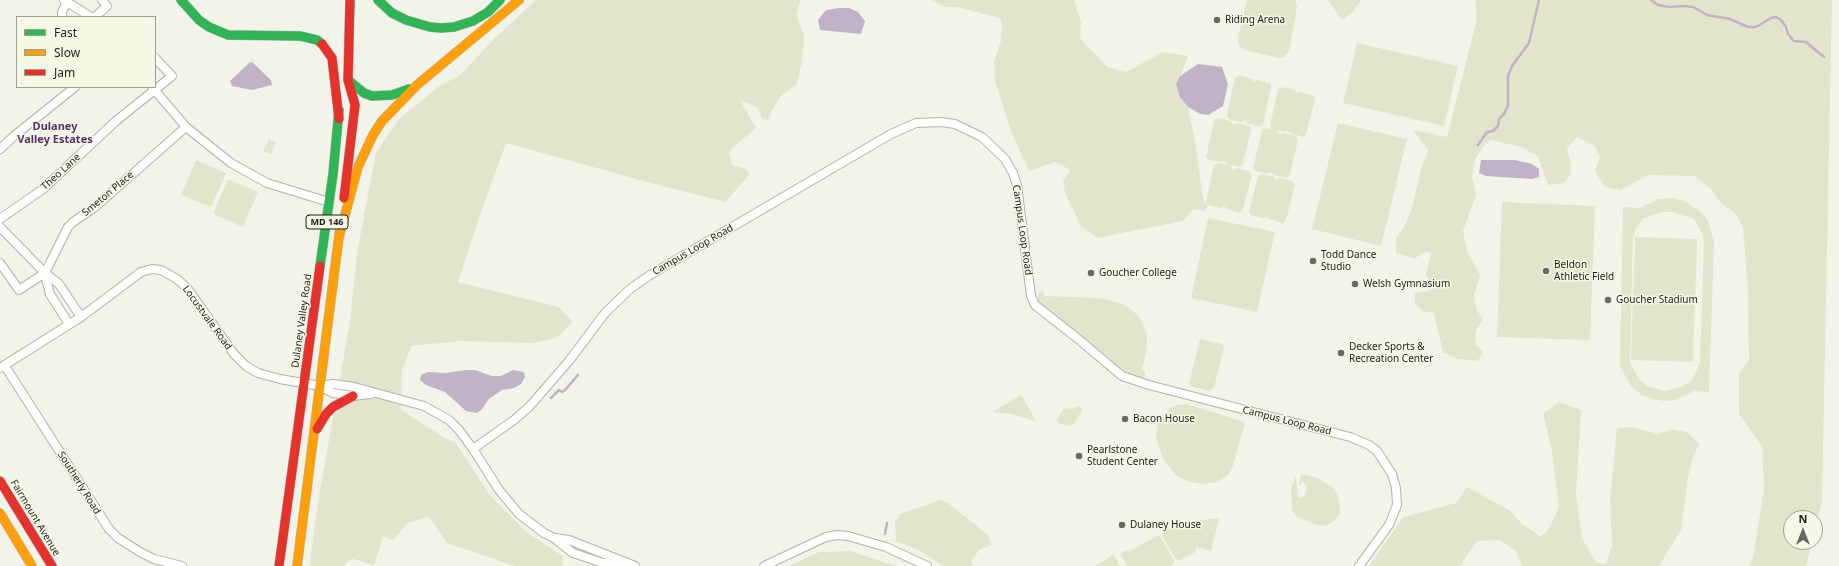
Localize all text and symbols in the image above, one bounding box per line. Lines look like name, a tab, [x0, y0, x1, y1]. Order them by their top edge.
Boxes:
place label: Riding Arena	[1225, 14, 1285, 26]
marker: Riding Arena	[1212, 15, 1222, 25]
legend	[16, 16, 156, 88]
text: Fast	[54, 24, 77, 41]
text: Slow	[54, 44, 80, 61]
text: Jam	[54, 64, 75, 81]
district label: Dulaney Valley Estates	[17, 120, 93, 146]
street label: Theo Lane	[39, 151, 83, 193]
street label: Smeton Place	[80, 169, 136, 219]
street label: Campus Loop Road	[1010, 184, 1034, 276]
road number: MD 146	[306, 215, 348, 229]
street label: Campus Loop Road	[651, 222, 735, 278]
place label: Todd Dance Studio	[1321, 249, 1376, 272]
marker: Todd Dance Studio	[1308, 256, 1318, 266]
place label: Beldon Athletic Field	[1554, 259, 1614, 282]
marker: Beldon Athletic Field	[1541, 266, 1551, 276]
place label: Goucher College	[1099, 267, 1177, 279]
marker: Goucher College	[1086, 268, 1096, 278]
street label: Dulaney Valley Road	[289, 273, 315, 369]
place label: Welsh Gymnasium	[1363, 278, 1450, 290]
marker: Welsh Gymnasium	[1350, 279, 1360, 289]
street label: Locustvale Road	[180, 284, 234, 352]
place label: Goucher Stadium	[1616, 294, 1698, 306]
marker: Goucher Stadium	[1603, 295, 1613, 305]
place label: Decker Sports & Recreation Center	[1349, 341, 1433, 364]
marker: Decker Sports & Recreation Center	[1336, 348, 1346, 358]
street label: Campus Loop Road	[1241, 404, 1333, 438]
place label: Bacon House	[1133, 413, 1195, 425]
marker: Bacon House	[1120, 414, 1130, 424]
place label: Pearlstone Student Center	[1087, 444, 1158, 468]
street label: Southerly Road	[55, 449, 103, 517]
marker: Pearlstone Student Center	[1074, 451, 1084, 461]
street label: Fairmount Avenue	[8, 478, 62, 558]
north arrow	[1783, 510, 1823, 550]
text: N	[1799, 511, 1807, 526]
place label: Dulaney House	[1130, 519, 1201, 531]
marker: Dulaney House	[1117, 520, 1127, 530]

